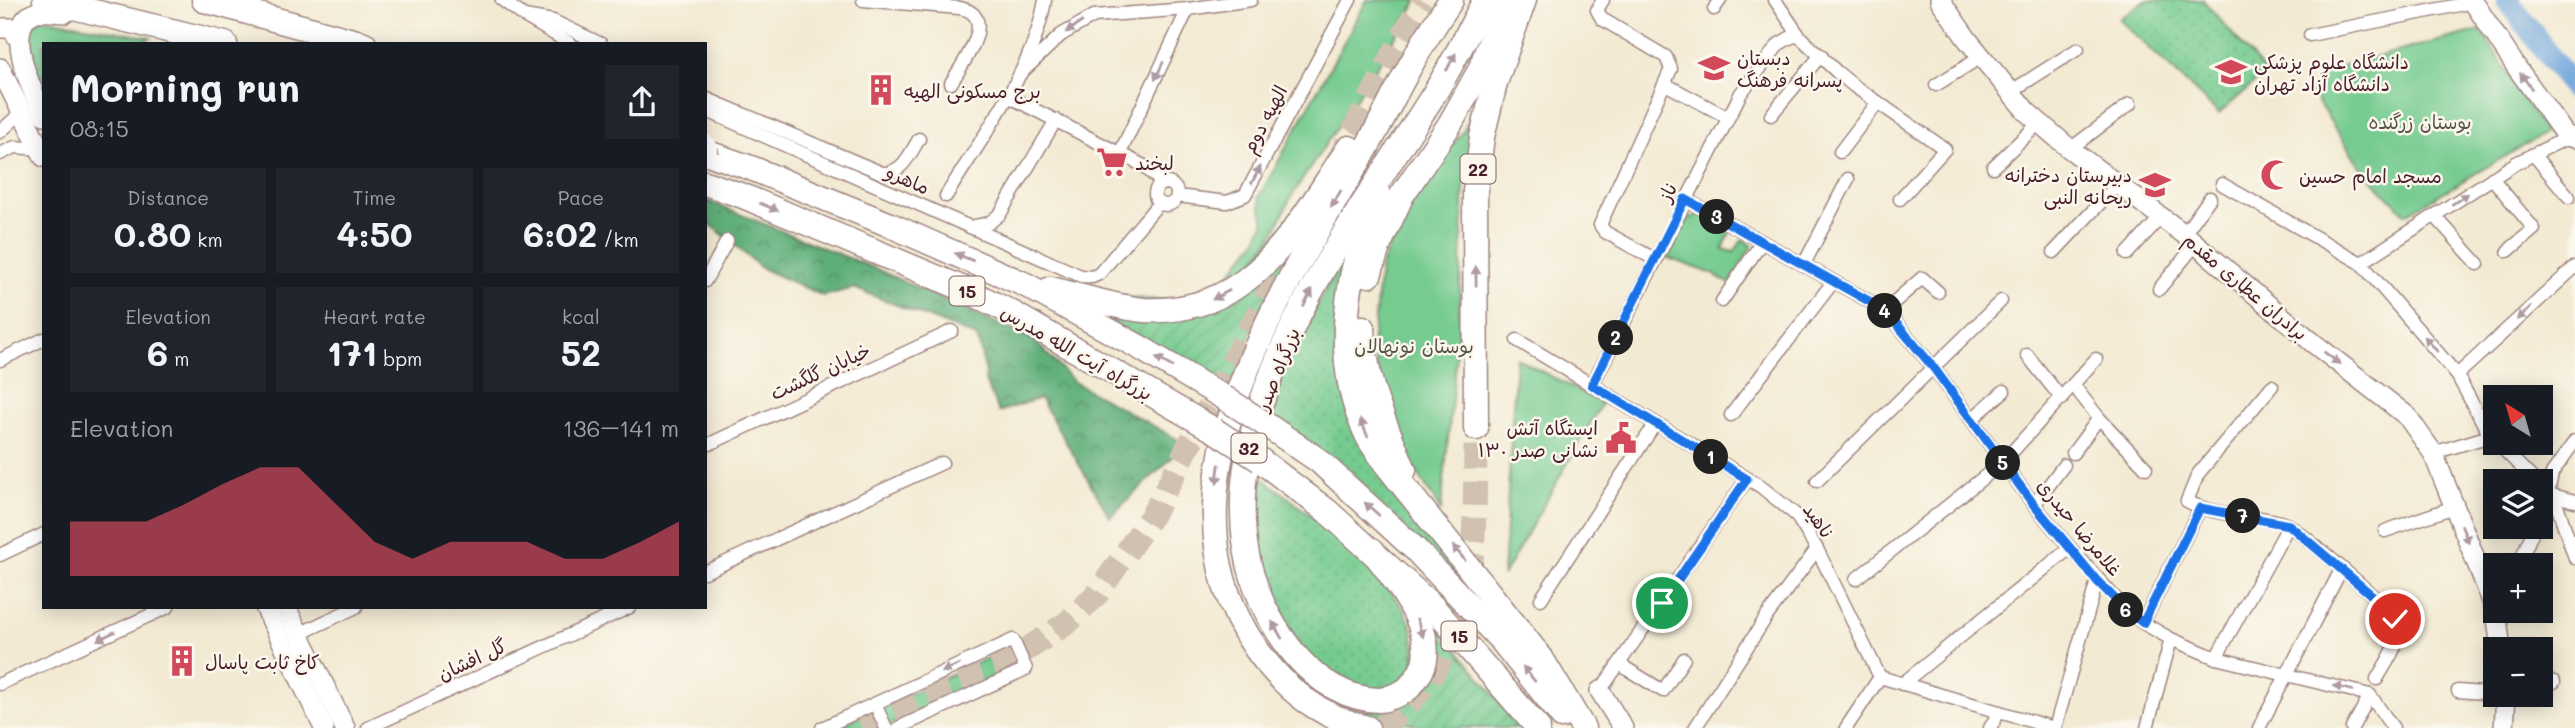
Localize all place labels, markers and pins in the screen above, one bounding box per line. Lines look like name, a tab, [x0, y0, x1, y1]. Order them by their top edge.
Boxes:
place label: دبستان پسرانه فرهنگ	[1737, 45, 1842, 93]
place label: دانشگاه علوم پزشکی دانشگاه آزاد تهران	[2254, 49, 2409, 96]
school or university icon: دبستان پسرانه فرهنگ	[1697, 51, 1731, 85]
school or university icon: دانشگاه علوم پزشکی دانشگاه آزاد تهران	[2214, 55, 2248, 89]
building icon: برج مسکونی الهیه	[864, 73, 898, 107]
place label: برج مسکونی الهیه	[904, 78, 1041, 104]
supermarket icon: لبخند	[1095, 145, 1129, 179]
place label: لبخند	[1135, 150, 1174, 175]
mosque icon: مسجد امام حسین	[2259, 158, 2293, 192]
place label: دبیرستان دخترانه ریحانه النبی	[2004, 162, 2132, 210]
place label: مسجد امام حسین	[2299, 163, 2442, 191]
school or university icon: دبیرستان دخترانه ریحانه النبی	[2138, 168, 2172, 202]
pin: 3	[1700, 200, 1734, 234]
pin: 4	[1868, 294, 1902, 328]
pin: 2	[1598, 320, 1634, 356]
place label: ایستگاه آتش نشانی صدر ۱۳۰	[1478, 415, 1598, 463]
public building icon: ایستگاه آتش نشانی صدر ۱۳۰	[1604, 421, 1638, 455]
pin: 1	[1694, 440, 1728, 475]
pin: 5	[1986, 446, 2021, 480]
pin: 7	[2226, 498, 2260, 534]
pin	[1632, 573, 1692, 633]
pin	[2365, 589, 2425, 649]
pin: 6	[2108, 592, 2144, 628]
building icon: کاخ ثابت پاسال	[165, 644, 199, 678]
place label: کاخ ثابت پاسال	[205, 649, 320, 675]

